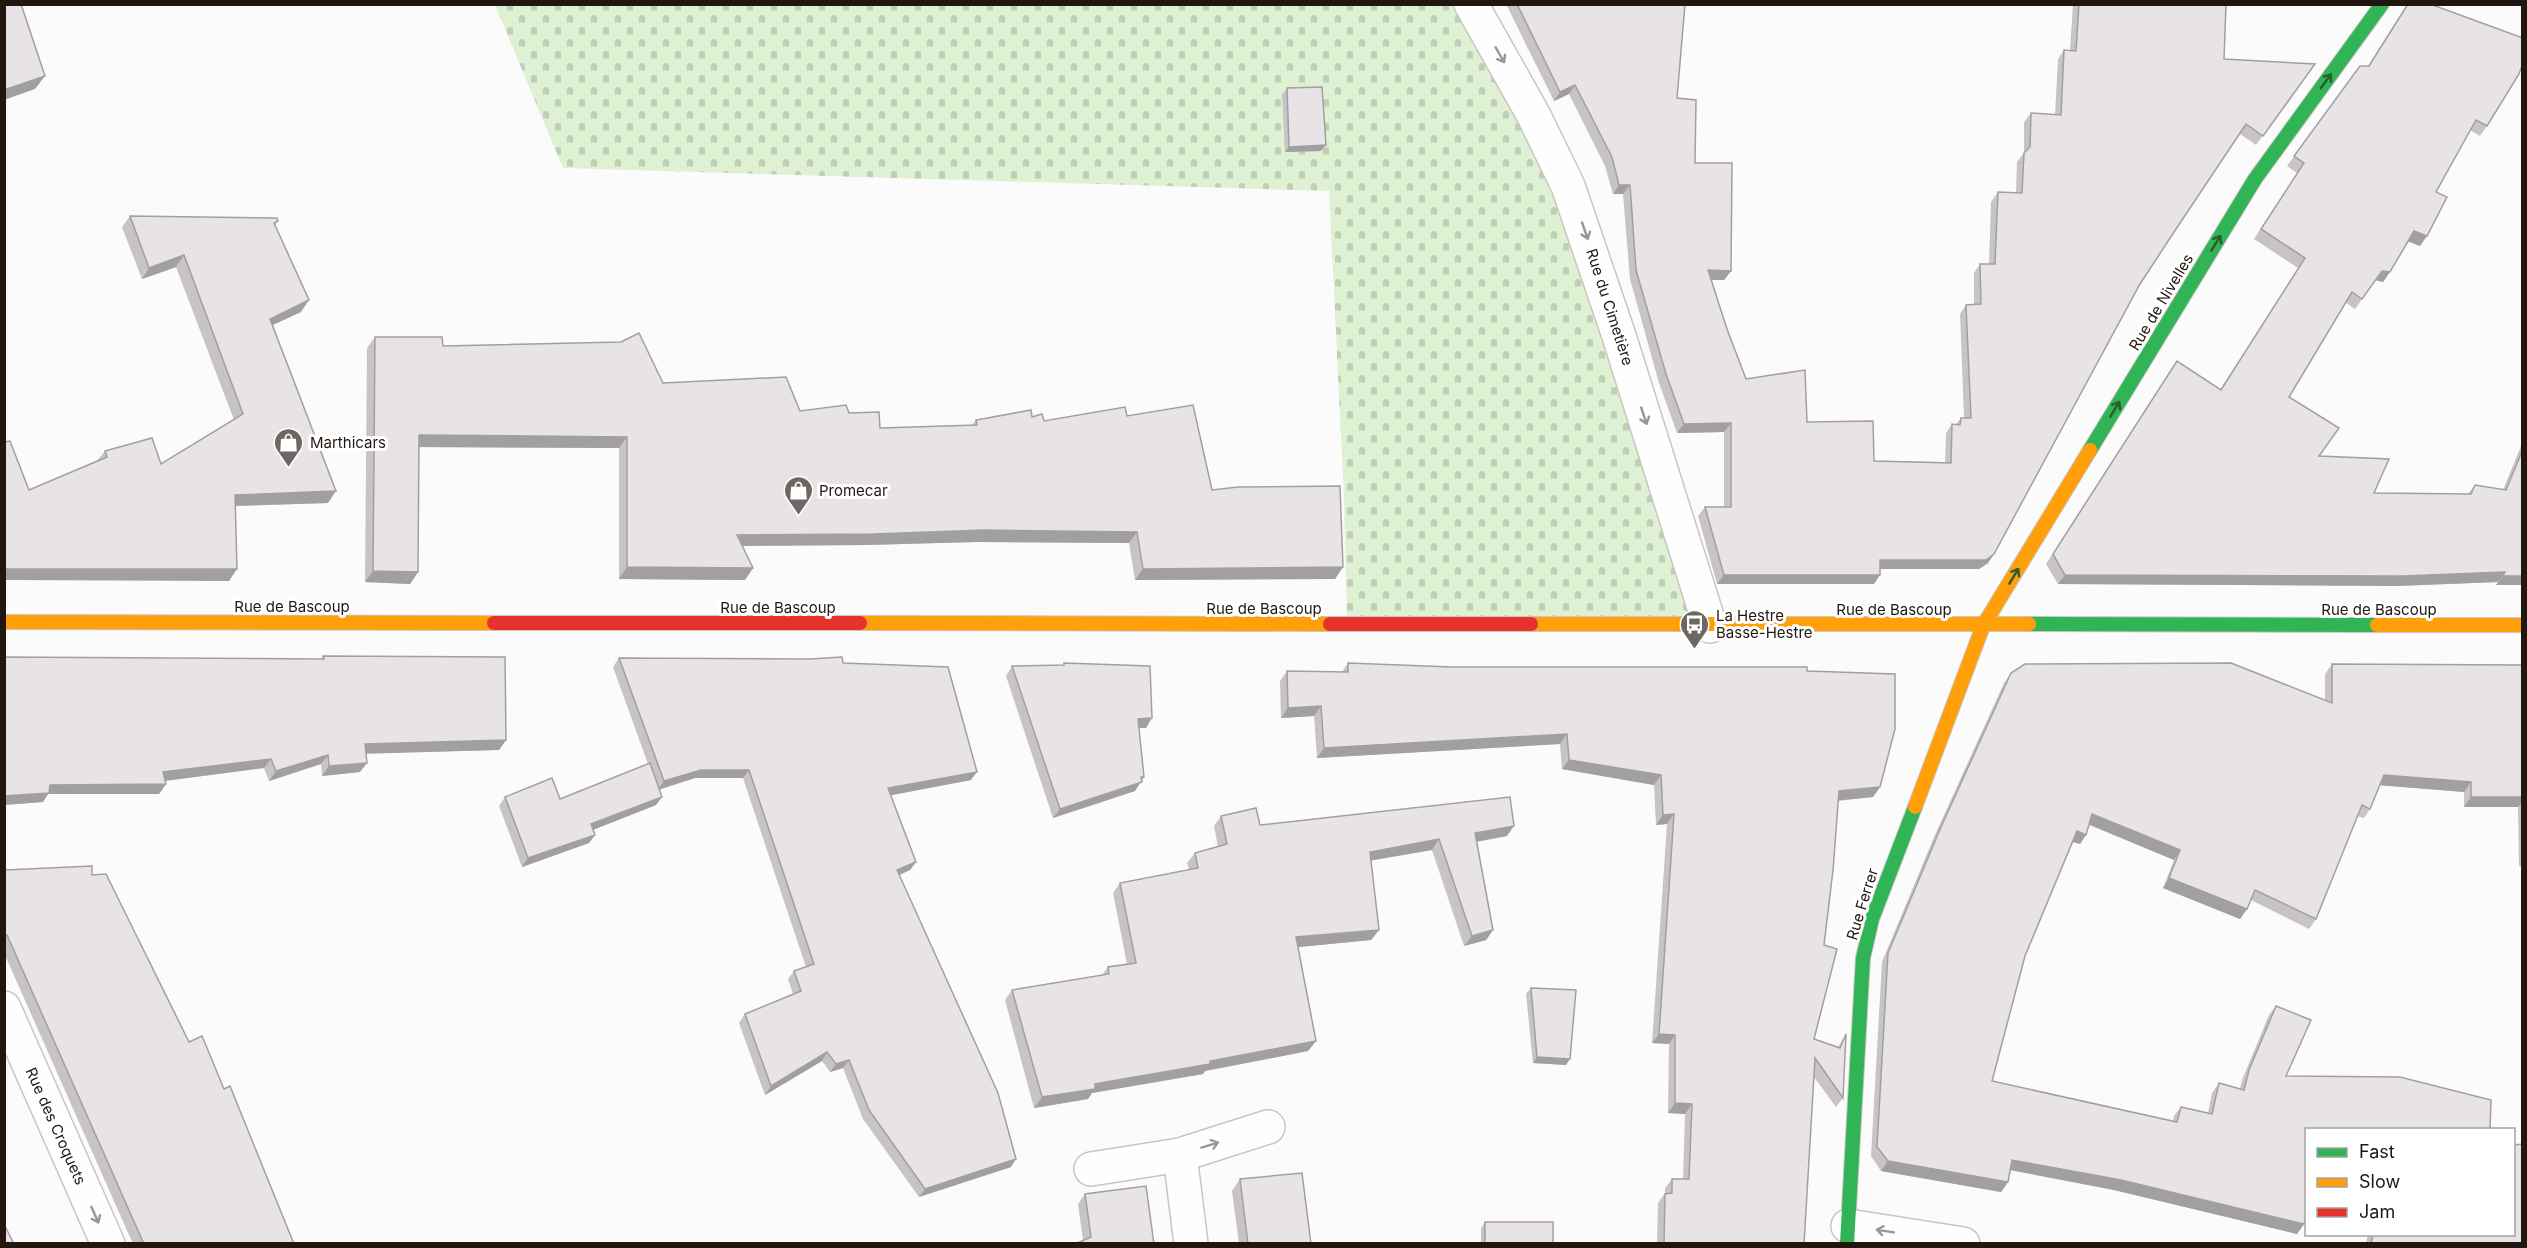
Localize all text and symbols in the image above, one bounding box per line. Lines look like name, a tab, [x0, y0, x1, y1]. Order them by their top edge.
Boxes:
one-way arrow	[1494, 46, 1506, 63]
one-way arrow	[2320, 74, 2332, 90]
one-way arrow	[1580, 221, 1591, 239]
one-way arrow	[2211, 235, 2223, 252]
street label: Rue du Cimetière	[1582, 246, 1638, 368]
street label: Rue de Nivelles	[2125, 250, 2197, 354]
one-way arrow	[2109, 401, 2121, 418]
one-way arrow	[1640, 406, 1651, 425]
shop icon: Marthicars	[273, 426, 305, 468]
place label: Marthicars	[310, 433, 386, 452]
shop icon: Promecar	[782, 474, 814, 516]
place label: Promecar	[819, 481, 888, 500]
one-way arrow	[2008, 568, 2020, 585]
street label: Rue de Bascoup	[234, 597, 350, 616]
street label: Rue de Bascoup	[720, 598, 836, 617]
street label: Rue de Bascoup	[1206, 599, 1322, 618]
street label: Rue de Bascoup	[1836, 600, 1952, 619]
street label: Rue de Bascoup	[2321, 600, 2437, 619]
place label: La Hestre Basse-Hestre	[1716, 606, 1813, 642]
bus stop icon: La Hestre Basse-Hestre	[1679, 608, 1711, 650]
street label: Rue Ferrer	[1842, 865, 1882, 942]
street label: Rue des Croquets	[22, 1064, 90, 1188]
legend	[2305, 1128, 2515, 1236]
one-way arrow	[1200, 1139, 1219, 1150]
text: Fast	[2359, 1141, 2395, 1162]
text: Slow	[2359, 1171, 2400, 1192]
text: Jam	[2359, 1201, 2395, 1222]
one-way arrow	[91, 1206, 102, 1224]
one-way arrow	[1875, 1226, 1895, 1237]

